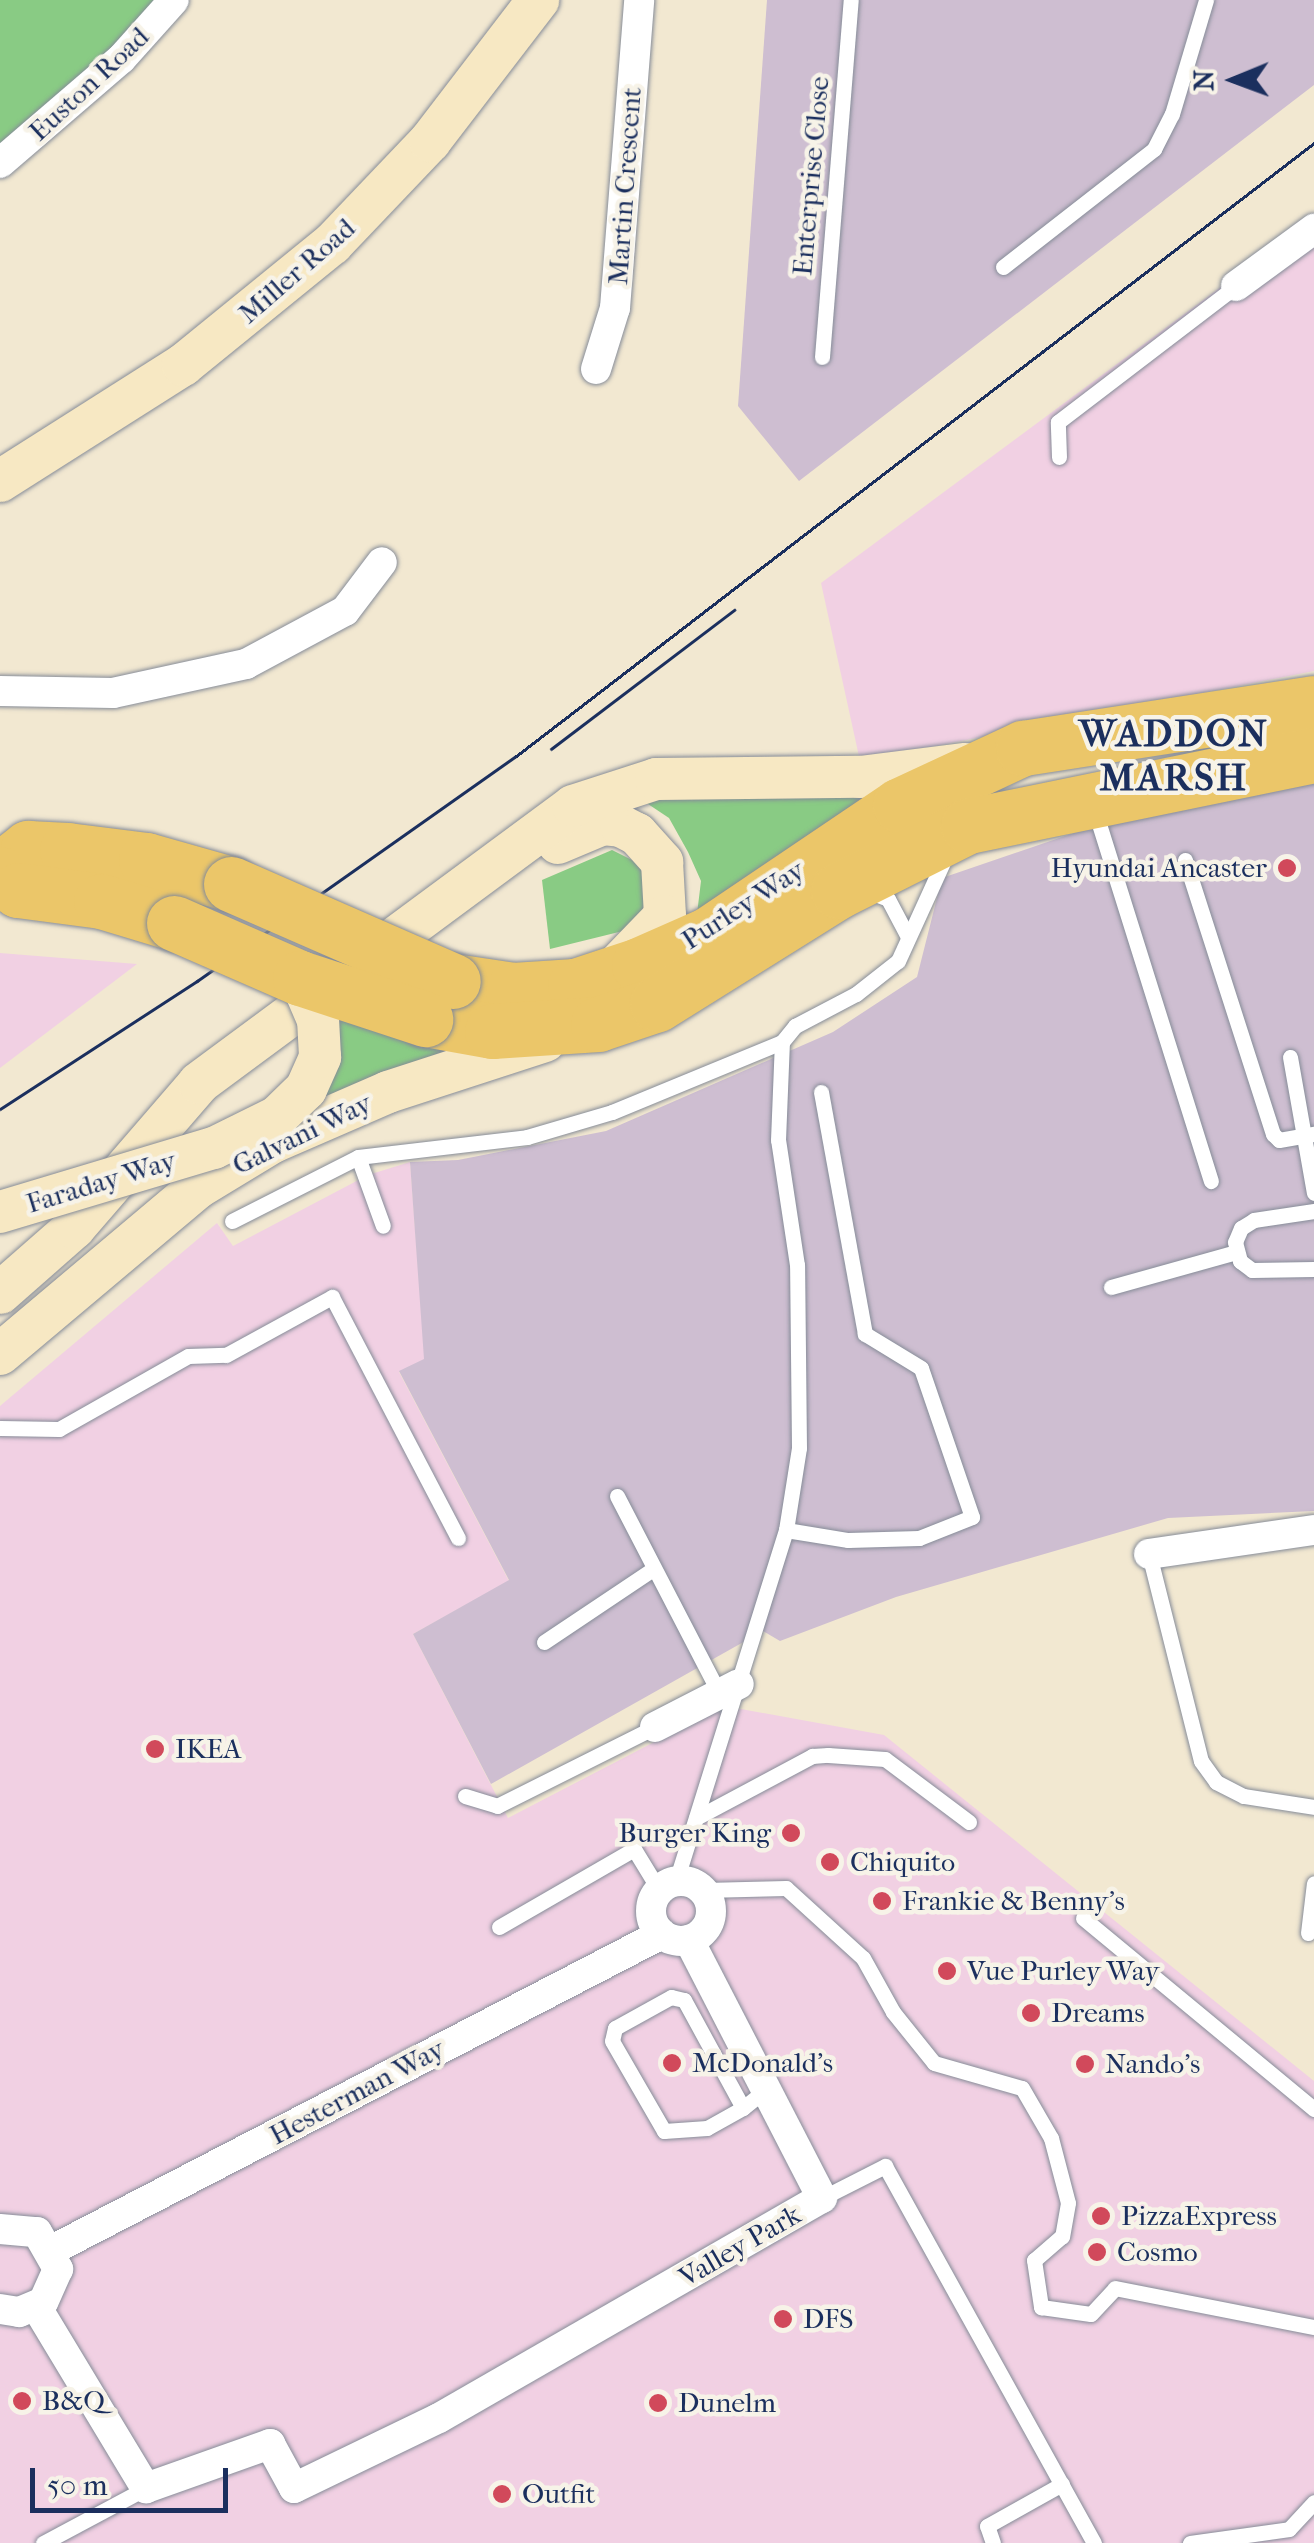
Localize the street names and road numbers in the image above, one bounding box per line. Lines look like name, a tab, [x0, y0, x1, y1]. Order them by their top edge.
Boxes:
street label: Euston Road	[22, 20, 156, 148]
street label: Enterprise Close	[786, 75, 836, 277]
street label: Martin Crescent	[601, 86, 649, 286]
street label: Miller Road	[232, 211, 362, 331]
street label: Purley Way	[675, 853, 811, 957]
street label: Galvani Way	[227, 1086, 377, 1182]
street label: Faraday Way	[22, 1143, 180, 1221]
street label: Hesterman Way	[264, 2032, 450, 2152]
street label: Valley Park	[673, 2198, 807, 2294]

